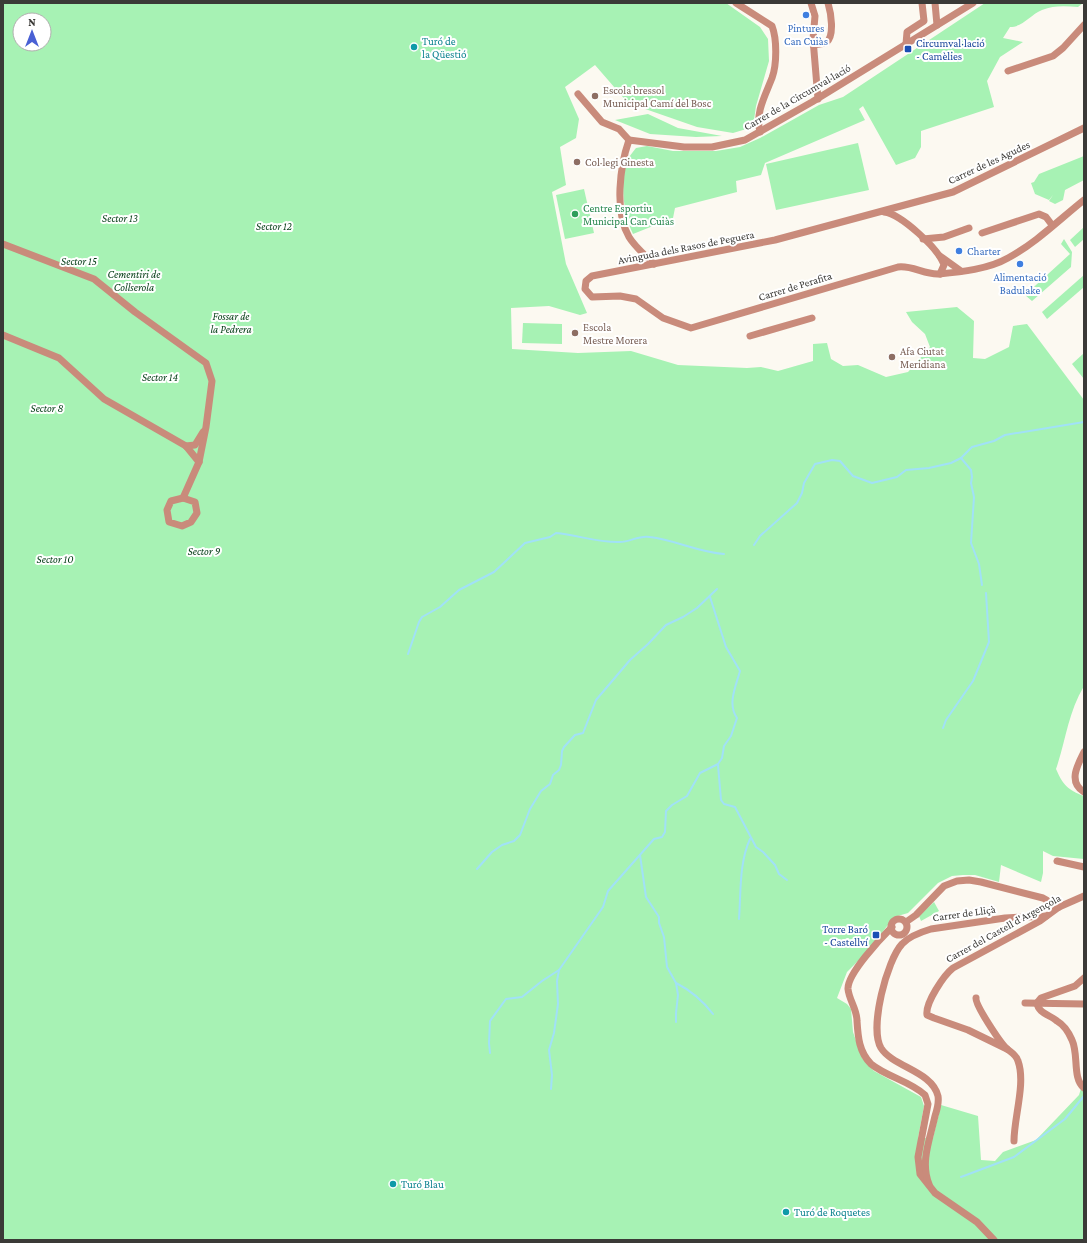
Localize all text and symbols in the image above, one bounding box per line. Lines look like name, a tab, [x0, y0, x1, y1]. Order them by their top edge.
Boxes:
marker: Pintures Can Cuiàs	[801, 10, 811, 20]
north arrow	[12, 12, 52, 52]
text: N	[28, 16, 36, 28]
place label: Pintures Can Cuiàs	[784, 22, 828, 47]
place label: Turó de la Qüestió	[422, 35, 467, 60]
place label: Circumval·lació - Camèlies	[916, 37, 985, 62]
marker: Turó de la Qüestió	[409, 42, 419, 52]
marker: Circumval·lació - Camèlies	[903, 44, 913, 54]
street label: Carrer de la Circumval·lació	[741, 61, 853, 133]
place label: Escola bressol Municipal Camí del Bosc	[603, 84, 712, 110]
marker: Escola bressol Municipal Camí del Bosc	[590, 91, 600, 101]
street label: Carrer de les Agudes	[946, 138, 1032, 187]
place label: Col·legi Ginesta	[585, 156, 654, 169]
marker: Col·legi Ginesta	[572, 157, 582, 167]
place label: Centre Esportiu Municipal Can Cuiàs	[583, 202, 674, 228]
marker: Centre Esportiu Municipal Can Cuiàs	[570, 209, 580, 219]
park label: Sector 13	[102, 212, 138, 224]
park label: Sector 12	[256, 220, 292, 232]
street label: Avinguda dels Rasos de Peguera	[617, 228, 755, 267]
place label: Charter	[967, 245, 1001, 257]
marker: Charter	[954, 246, 964, 256]
park label: Sector 15	[61, 255, 98, 267]
marker: Alimentació Badulake	[1015, 259, 1025, 269]
park label: Cementiri de Collserola	[108, 268, 161, 293]
street label: Carrer de Perafita	[757, 269, 833, 303]
place label: Alimentació Badulake	[993, 271, 1047, 296]
park label: Fossar de la Pedrera	[210, 310, 252, 335]
place label: Escola Mestre Morera	[583, 321, 647, 346]
marker: Escola Mestre Morera	[570, 328, 580, 338]
place label: Afa Ciutat Meridiana	[900, 345, 946, 370]
marker: Afa Ciutat Meridiana	[887, 352, 897, 362]
park label: Sector 14	[142, 371, 178, 383]
park label: Sector 8	[31, 402, 64, 414]
park label: Sector 9	[188, 545, 221, 557]
park label: Sector 10	[37, 553, 73, 565]
street label: Carrer del Castell d'Argençola	[943, 891, 1063, 966]
street label: Carrer de Lliçà	[932, 903, 996, 924]
place label: Torre Baró - Castellví	[822, 923, 869, 948]
marker: Torre Baró - Castellví	[871, 930, 881, 940]
place label: Turó Blau	[401, 1178, 444, 1190]
marker: Turó Blau	[388, 1179, 398, 1189]
place label: Turó de Roquetes	[794, 1206, 870, 1219]
marker: Turó de Roquetes	[781, 1207, 791, 1217]

